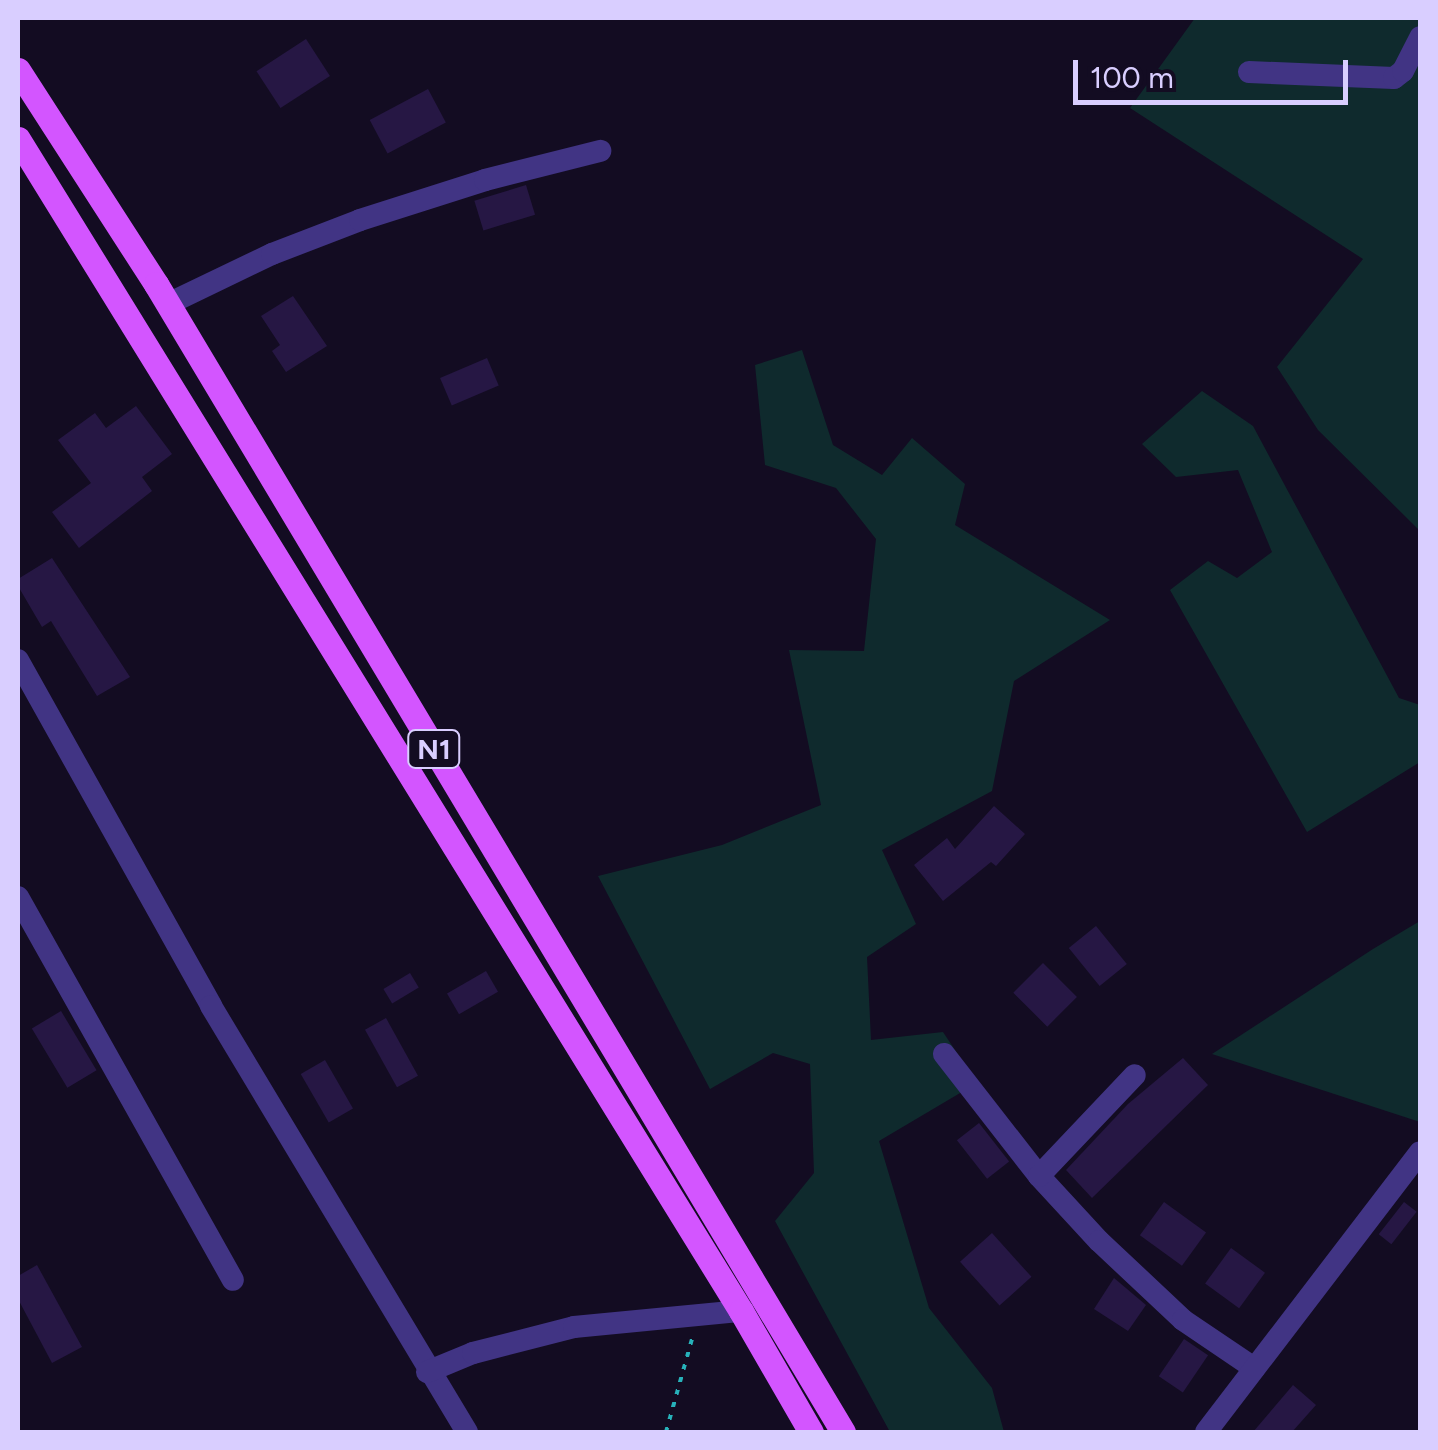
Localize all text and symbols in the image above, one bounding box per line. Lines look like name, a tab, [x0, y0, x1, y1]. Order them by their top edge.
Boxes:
scale bar	[1078, 40, 1353, 102]
text: 100 m	[1090, 59, 1174, 96]
road number: N1	[406, 726, 462, 772]

